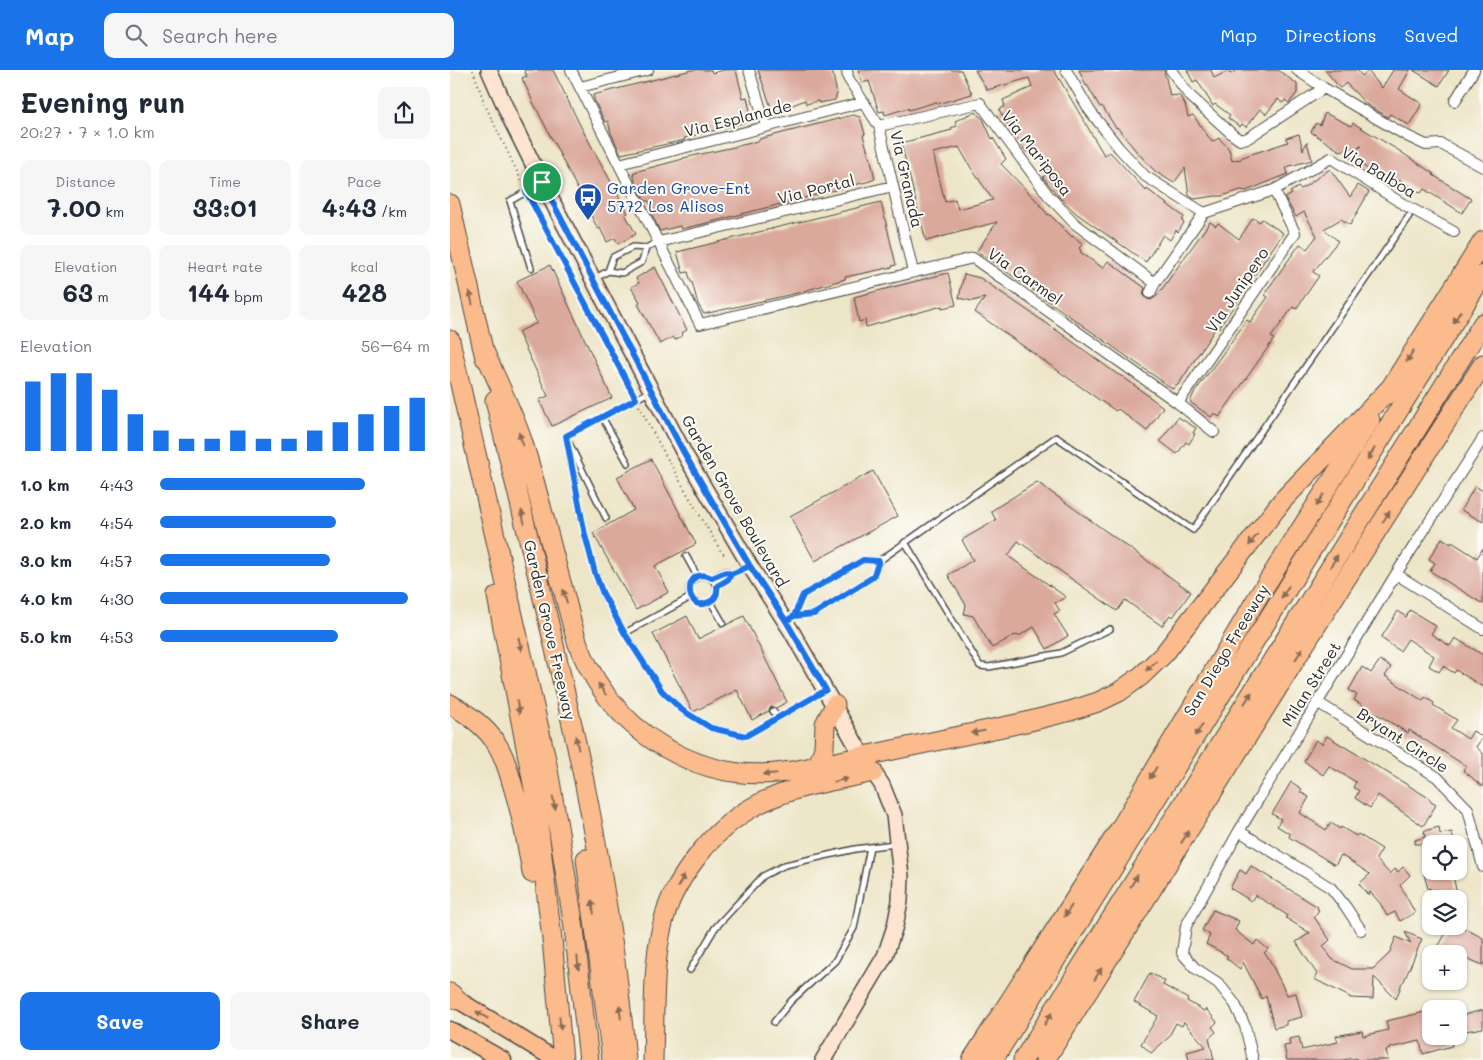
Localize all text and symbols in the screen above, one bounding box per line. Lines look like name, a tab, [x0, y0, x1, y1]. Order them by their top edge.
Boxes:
search box	[104, 13, 454, 58]
text: Map	[25, 20, 74, 51]
icon: search	[122, 21, 150, 49]
text: Search here	[162, 23, 278, 48]
text: Map	[1220, 23, 1257, 47]
text: Directions	[1285, 23, 1377, 47]
text: Saved	[1405, 23, 1458, 47]
text: Evening run	[20, 84, 185, 120]
button: share	[378, 87, 430, 139]
street label: Via Esplanade	[682, 94, 794, 141]
street label: Via Mariposa	[997, 106, 1077, 200]
text: 20:27 · 7 × 1.0 km	[20, 121, 155, 142]
street label: Via Granada	[886, 128, 929, 230]
street label: Via Balboa	[1338, 141, 1421, 202]
pin	[521, 161, 563, 203]
icon: arrive	[528, 168, 556, 196]
street label: Via Portal	[775, 169, 857, 208]
text: Distance	[56, 172, 116, 191]
text: Time	[209, 172, 241, 191]
text: Pace	[347, 172, 381, 191]
place label: Garden Grove-Ent 5772 Los Alisos	[607, 177, 750, 216]
bus stop icon: Garden Grove-Ent 5772 Los Alisos	[573, 182, 603, 221]
text: 7.00	[47, 191, 101, 223]
text: 33:01	[192, 191, 258, 223]
text: 4:43	[322, 191, 376, 223]
text: km	[101, 202, 124, 221]
text: /km	[376, 202, 407, 221]
street label: Via Carmel	[984, 242, 1067, 309]
street label: Via Junipero	[1200, 243, 1273, 337]
text: Elevation	[54, 257, 117, 276]
text: Heart rate	[187, 257, 263, 276]
text: kcal	[350, 257, 378, 276]
text: 63	[63, 276, 93, 308]
text: 144	[187, 276, 230, 308]
text: 428	[342, 276, 387, 308]
text: m	[93, 287, 109, 306]
text: bpm	[230, 287, 263, 306]
one-way arrow	[467, 291, 475, 306]
one-way arrow	[1453, 310, 1462, 323]
text: Elevation	[20, 335, 92, 356]
text: 56–64 m	[361, 335, 430, 356]
one-way arrow	[1406, 350, 1415, 363]
street label: Garden Grove Boulevard	[677, 411, 793, 591]
one-way arrow	[517, 432, 524, 447]
one-way arrow	[1367, 448, 1376, 461]
text: 1.0 km	[20, 474, 69, 495]
text: 4:43	[100, 474, 133, 495]
one-way arrow	[1315, 493, 1324, 506]
one-way arrow	[519, 510, 527, 525]
one-way arrow	[1381, 510, 1390, 523]
text: 2.0 km	[20, 512, 71, 533]
text: 4:54	[100, 512, 133, 533]
one-way arrow	[1247, 533, 1258, 546]
street label: Garden Grove Freeway	[520, 538, 581, 722]
text: 3.0 km	[20, 550, 72, 571]
text: 4:57	[100, 550, 133, 571]
one-way arrow	[1330, 554, 1339, 567]
street label: San Diego Freeway	[1178, 580, 1273, 720]
one-way arrow	[1281, 586, 1290, 599]
text: 4.0 km	[20, 588, 72, 609]
text: 4:30	[100, 588, 134, 609]
one-way arrow	[561, 588, 569, 603]
text: 5.0 km	[20, 626, 72, 647]
text: 4:53	[100, 626, 133, 647]
one-way arrow	[516, 636, 524, 651]
street label: Milan Street	[1276, 637, 1345, 730]
one-way arrow	[1294, 648, 1303, 661]
one-way arrow	[1146, 660, 1158, 672]
one-way arrow	[597, 683, 607, 696]
one-way arrow	[1244, 692, 1253, 705]
one-way arrow	[514, 699, 522, 715]
street label: Bryant Circle	[1354, 702, 1453, 777]
one-way arrow	[1194, 724, 1204, 737]
one-way arrow	[970, 729, 986, 737]
one-way arrow	[572, 735, 580, 751]
one-way arrow	[1149, 766, 1158, 779]
one-way arrow	[762, 770, 778, 778]
one-way arrow	[833, 776, 848, 784]
one-way arrow	[550, 795, 558, 811]
one-way arrow	[1180, 830, 1190, 843]
map controls	[1422, 835, 1467, 1045]
button: locate	[1422, 835, 1467, 880]
one-way arrow	[677, 874, 685, 889]
one-way arrow	[1130, 874, 1139, 887]
button: layers	[1422, 890, 1467, 935]
one-way arrow	[589, 899, 597, 915]
one-way arrow	[1063, 904, 1072, 917]
button: +	[1422, 945, 1467, 990]
one-way arrow	[574, 956, 582, 972]
one-way arrow	[1094, 968, 1103, 981]
button: Save	[20, 992, 220, 1050]
button: Share	[230, 992, 430, 1050]
button: −	[1422, 1000, 1467, 1045]
one-way arrow	[616, 1003, 624, 1019]
one-way arrow	[476, 1010, 489, 1019]
one-way arrow	[1044, 1012, 1053, 1025]
one-way arrow	[556, 1015, 564, 1031]

